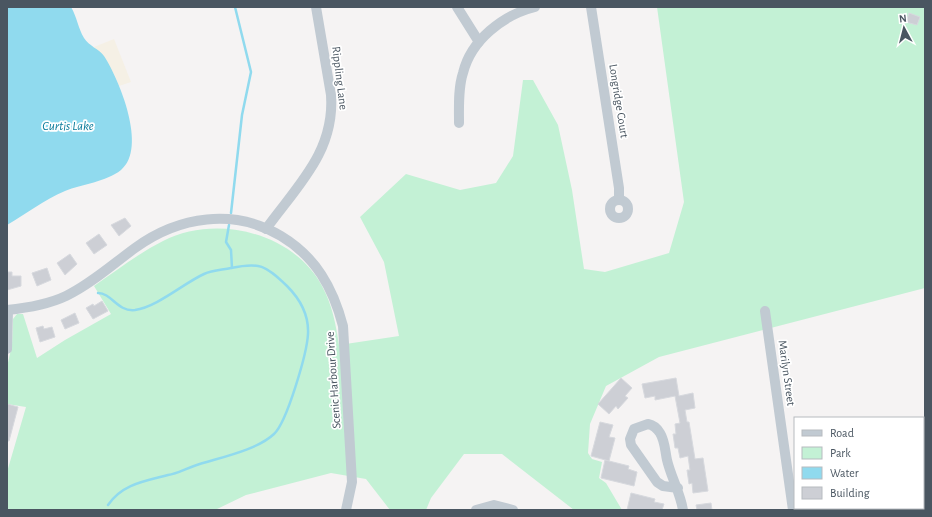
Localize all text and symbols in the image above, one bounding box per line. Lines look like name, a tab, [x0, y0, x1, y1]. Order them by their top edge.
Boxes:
north arrow	[884, 8, 924, 48]
text: N	[898, 13, 907, 24]
street label: Rippling Lane	[330, 46, 350, 110]
street label: Longridge Court	[607, 63, 631, 139]
water label: Curtis Lake	[42, 120, 94, 133]
street label: Scenic Harbour Drive	[324, 331, 342, 429]
street label: Marilyn Street	[775, 339, 798, 407]
legend	[794, 417, 924, 509]
text: Road	[830, 427, 854, 439]
text: Park	[830, 447, 851, 459]
text: Water	[830, 467, 859, 479]
text: Building	[830, 487, 870, 499]

